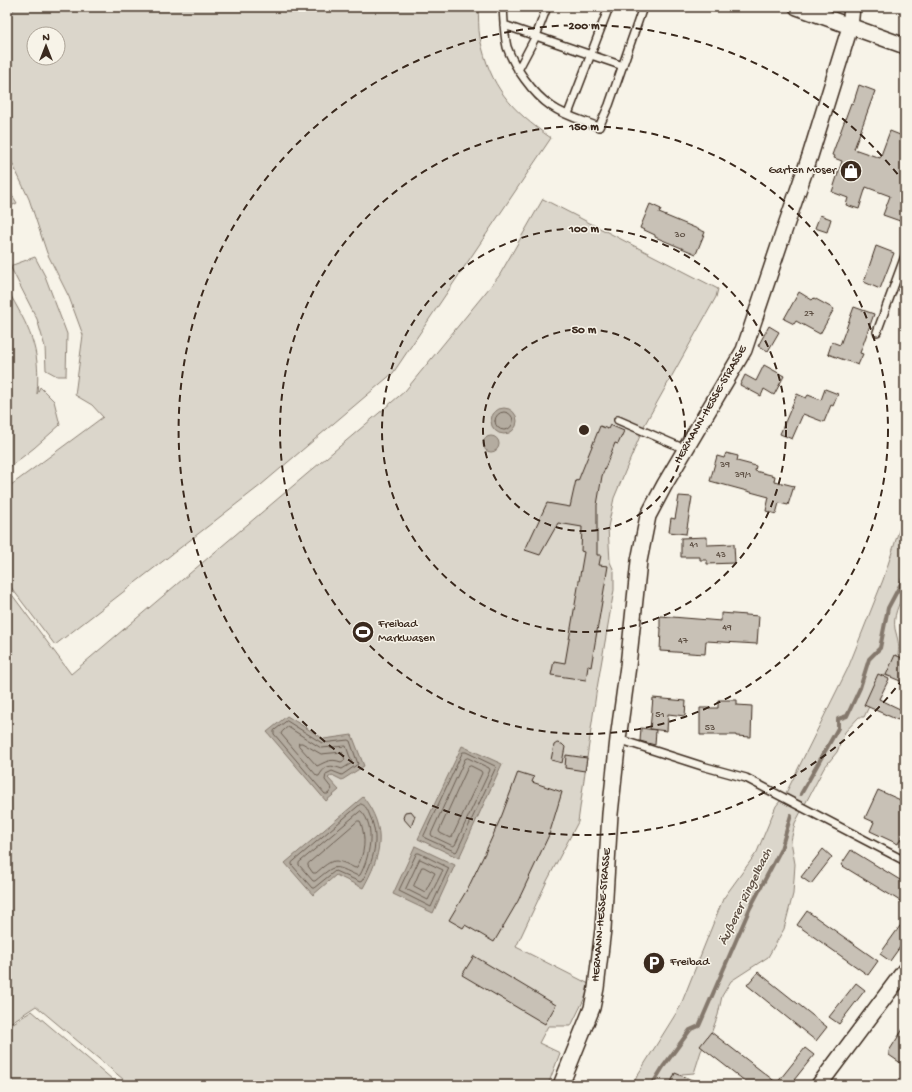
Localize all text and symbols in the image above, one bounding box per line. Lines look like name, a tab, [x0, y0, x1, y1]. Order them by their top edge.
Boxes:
text: 200 m	[569, 20, 600, 34]
north arrow	[26, 26, 66, 66]
text: N	[42, 32, 50, 44]
text: 150 m	[568, 121, 599, 135]
shop icon: Garten Moser	[838, 158, 864, 184]
place label: Garten Moser	[768, 164, 838, 178]
text: 100 m	[568, 223, 599, 237]
house number: 30	[674, 229, 686, 241]
house number: 27	[804, 308, 815, 320]
text: 50 m	[572, 324, 597, 338]
street label: HERMANN-HESSE-STRASSE	[671, 343, 751, 467]
centre of rings	[577, 423, 591, 437]
house number: 39	[719, 459, 730, 471]
house number: 39/1	[734, 469, 751, 481]
house number: 41	[690, 539, 698, 551]
house number: 43	[716, 549, 726, 561]
place label: Freibad Markwasen	[377, 618, 435, 646]
sports icon: Freibad Markwasen	[350, 619, 376, 645]
house number: 49	[722, 622, 732, 634]
house number: 47	[678, 635, 689, 647]
house number: 51	[655, 709, 665, 721]
house number: 53	[705, 722, 715, 734]
water label: Äußerer Ringelbach	[716, 845, 776, 948]
street label: HERMANN-HESSE-STRASSE	[589, 847, 615, 983]
parking icon: Freibad	[641, 950, 667, 976]
place label: Freibad	[669, 956, 710, 970]

